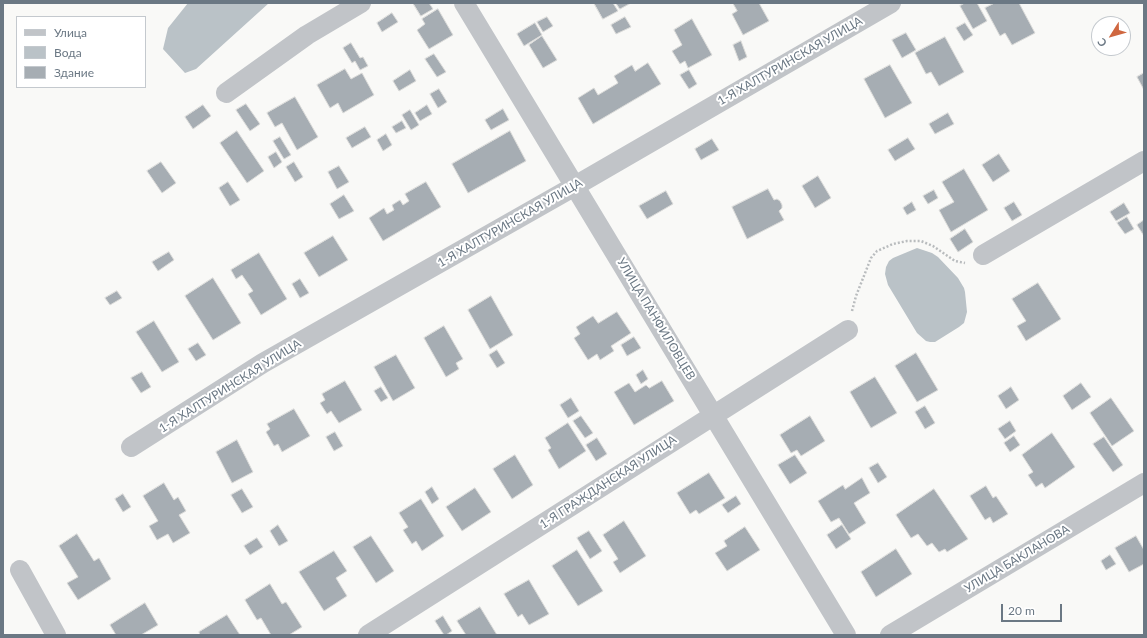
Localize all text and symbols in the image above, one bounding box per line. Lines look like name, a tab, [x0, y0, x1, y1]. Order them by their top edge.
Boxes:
street label: 1-Я ХАЛТУРИНСКАЯ УЛИЦА	[715, 14, 865, 108]
legend	[16, 16, 146, 88]
north arrow	[1091, 16, 1131, 56]
text: Улица	[54, 25, 87, 40]
text: С	[1094, 36, 1109, 50]
text: Вода	[54, 45, 82, 60]
text: Здание	[54, 65, 94, 80]
street label: 1-Я ХАЛТУРИНСКАЯ УЛИЦА	[435, 176, 585, 270]
street label: УЛИЦА ПАНФИЛОВЦЕВ	[614, 255, 698, 383]
street label: 1-Я ХАЛТУРИНСКАЯ УЛИЦА	[156, 336, 304, 436]
street label: 1-Я ГРАЖДАНСКАЯ УЛИЦА	[537, 432, 679, 532]
street label: УЛИЦА БАКЛАНОВА	[962, 522, 1072, 596]
scale bar	[1003, 596, 1064, 622]
text: 20 m	[1008, 603, 1035, 618]

